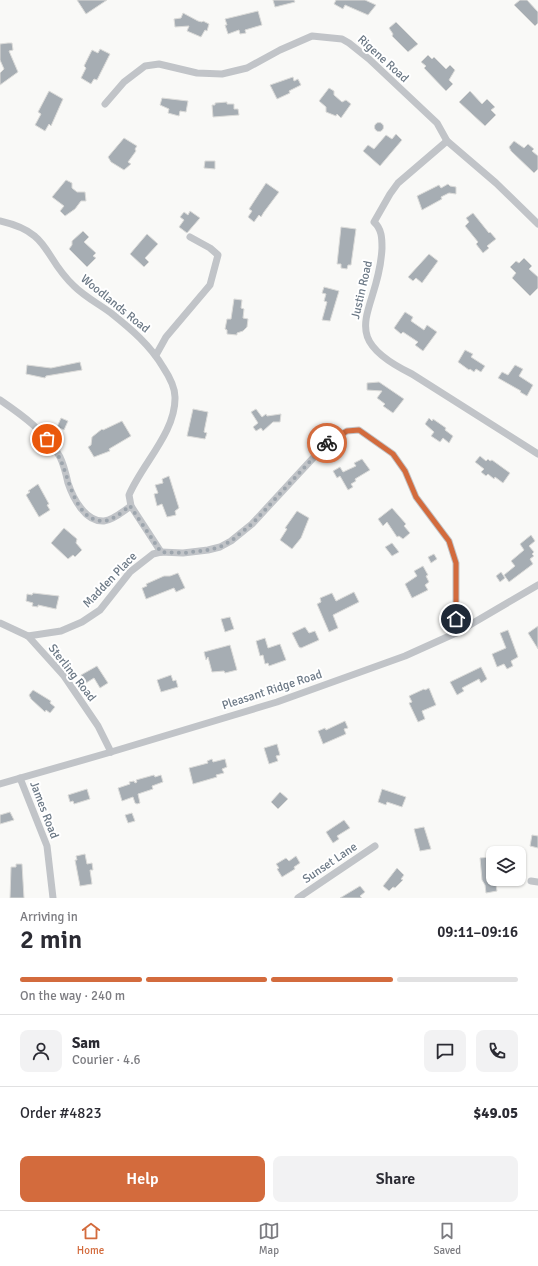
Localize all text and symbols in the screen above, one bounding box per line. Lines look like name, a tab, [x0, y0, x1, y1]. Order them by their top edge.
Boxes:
street label: Rigene Road	[354, 32, 412, 86]
street label: Justin Road	[348, 259, 376, 321]
street label: Woodlands Road	[77, 272, 153, 336]
pin	[30, 422, 64, 456]
courier	[307, 423, 347, 463]
icon: bag	[36, 428, 58, 450]
icon: bike	[316, 432, 338, 454]
street label: Madden Place	[80, 549, 140, 611]
pin	[439, 602, 473, 636]
icon: home	[445, 608, 467, 630]
street label: Sterling Road	[45, 641, 99, 705]
street label: Pleasant Ridge Road	[220, 667, 324, 713]
street label: James Road	[26, 779, 62, 841]
street label: Sunset Lane	[300, 839, 360, 887]
map controls	[486, 846, 526, 886]
button: layers	[486, 846, 526, 886]
text: Arriving in	[20, 909, 78, 925]
text: 09:11–09:16	[437, 923, 518, 941]
text: 2 min	[20, 924, 82, 956]
text: On the way · 240 m	[20, 988, 125, 1004]
button: person	[20, 1030, 62, 1072]
button: chat	[424, 1030, 466, 1072]
button: phone	[476, 1030, 518, 1072]
text: Sam	[72, 1034, 100, 1052]
text: Courier · 4.6	[72, 1052, 141, 1068]
text: Order #4823	[20, 1104, 102, 1122]
text: $49.05	[473, 1104, 518, 1122]
button: Help	[20, 1156, 265, 1202]
button: Share	[273, 1156, 518, 1202]
tab: Home	[77, 1220, 104, 1257]
tab: Map	[258, 1220, 280, 1257]
tab: Saved	[433, 1220, 461, 1257]

